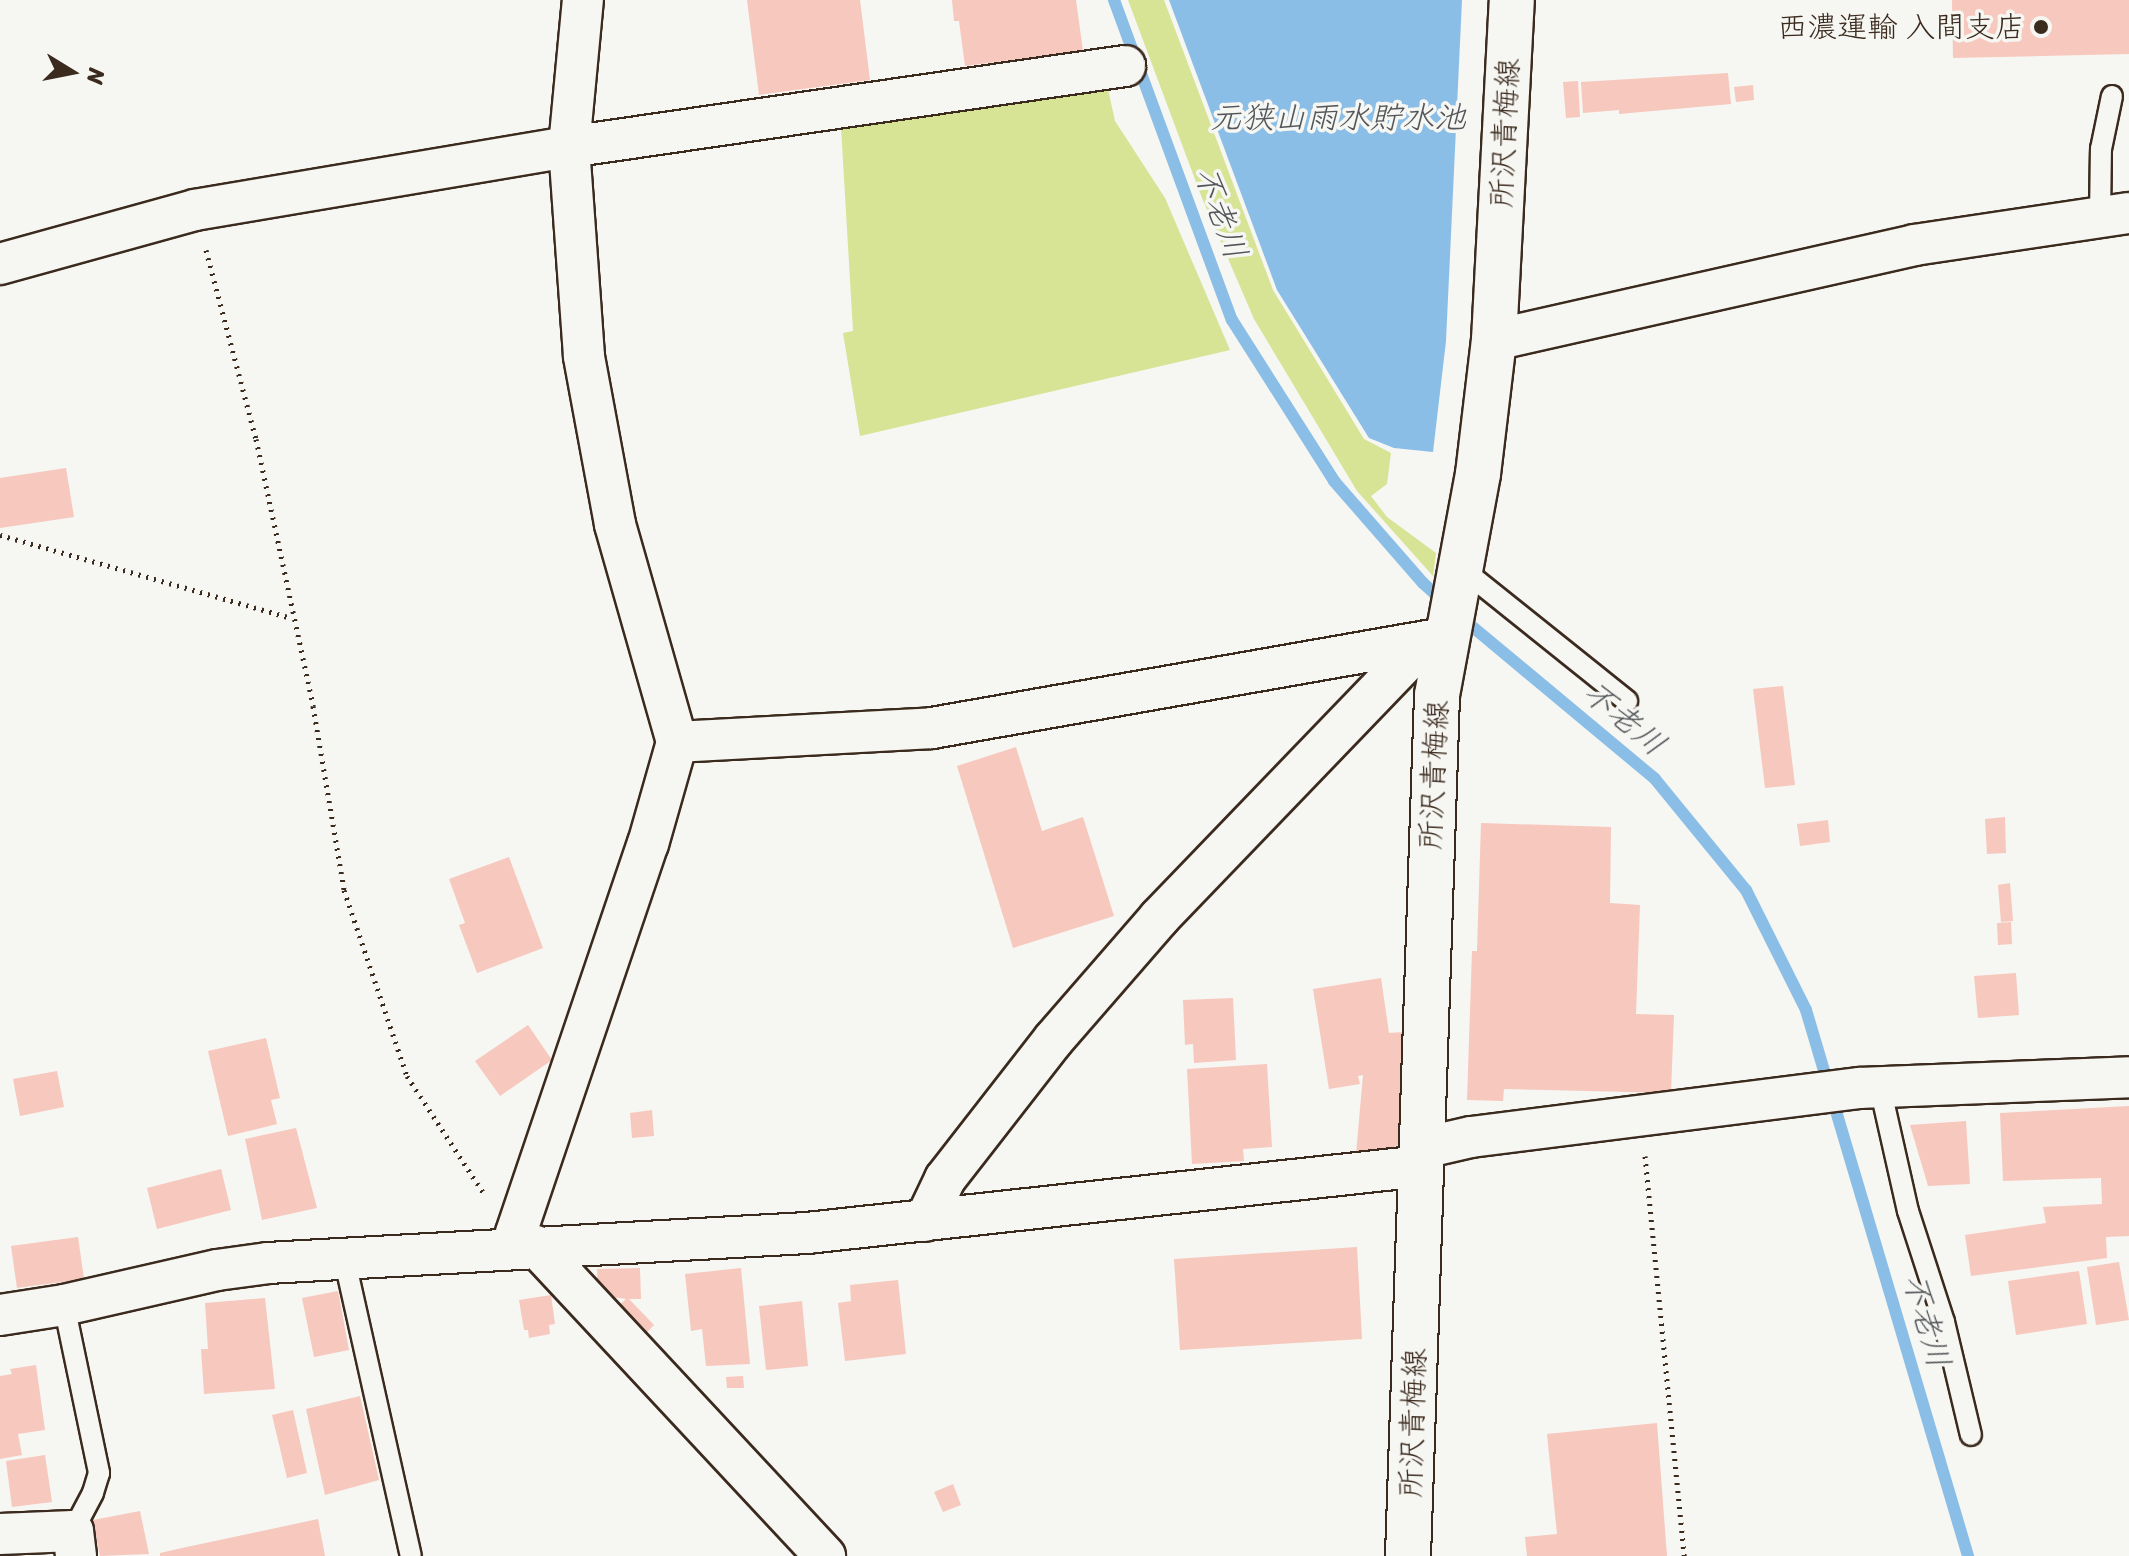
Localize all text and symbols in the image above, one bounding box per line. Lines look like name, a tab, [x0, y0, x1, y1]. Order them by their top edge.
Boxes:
place label: 西濃運輸 入間支店	[1777, 9, 2025, 45]
marker: 西濃運輸 入間支店	[2032, 18, 2050, 36]
north arrow	[32, 32, 112, 112]
street label: 所沢青梅線	[1483, 57, 1527, 209]
text: N	[76, 65, 117, 87]
water label: 元狭山雨水貯水池	[1210, 99, 1466, 137]
water label: 不老川	[1186, 161, 1254, 265]
water label: 不老川	[1575, 673, 1673, 765]
street label: 所沢青梅線	[1412, 699, 1456, 851]
water label: 不老川	[1894, 1270, 1958, 1372]
street label: 所沢青梅線	[1392, 1347, 1434, 1499]

